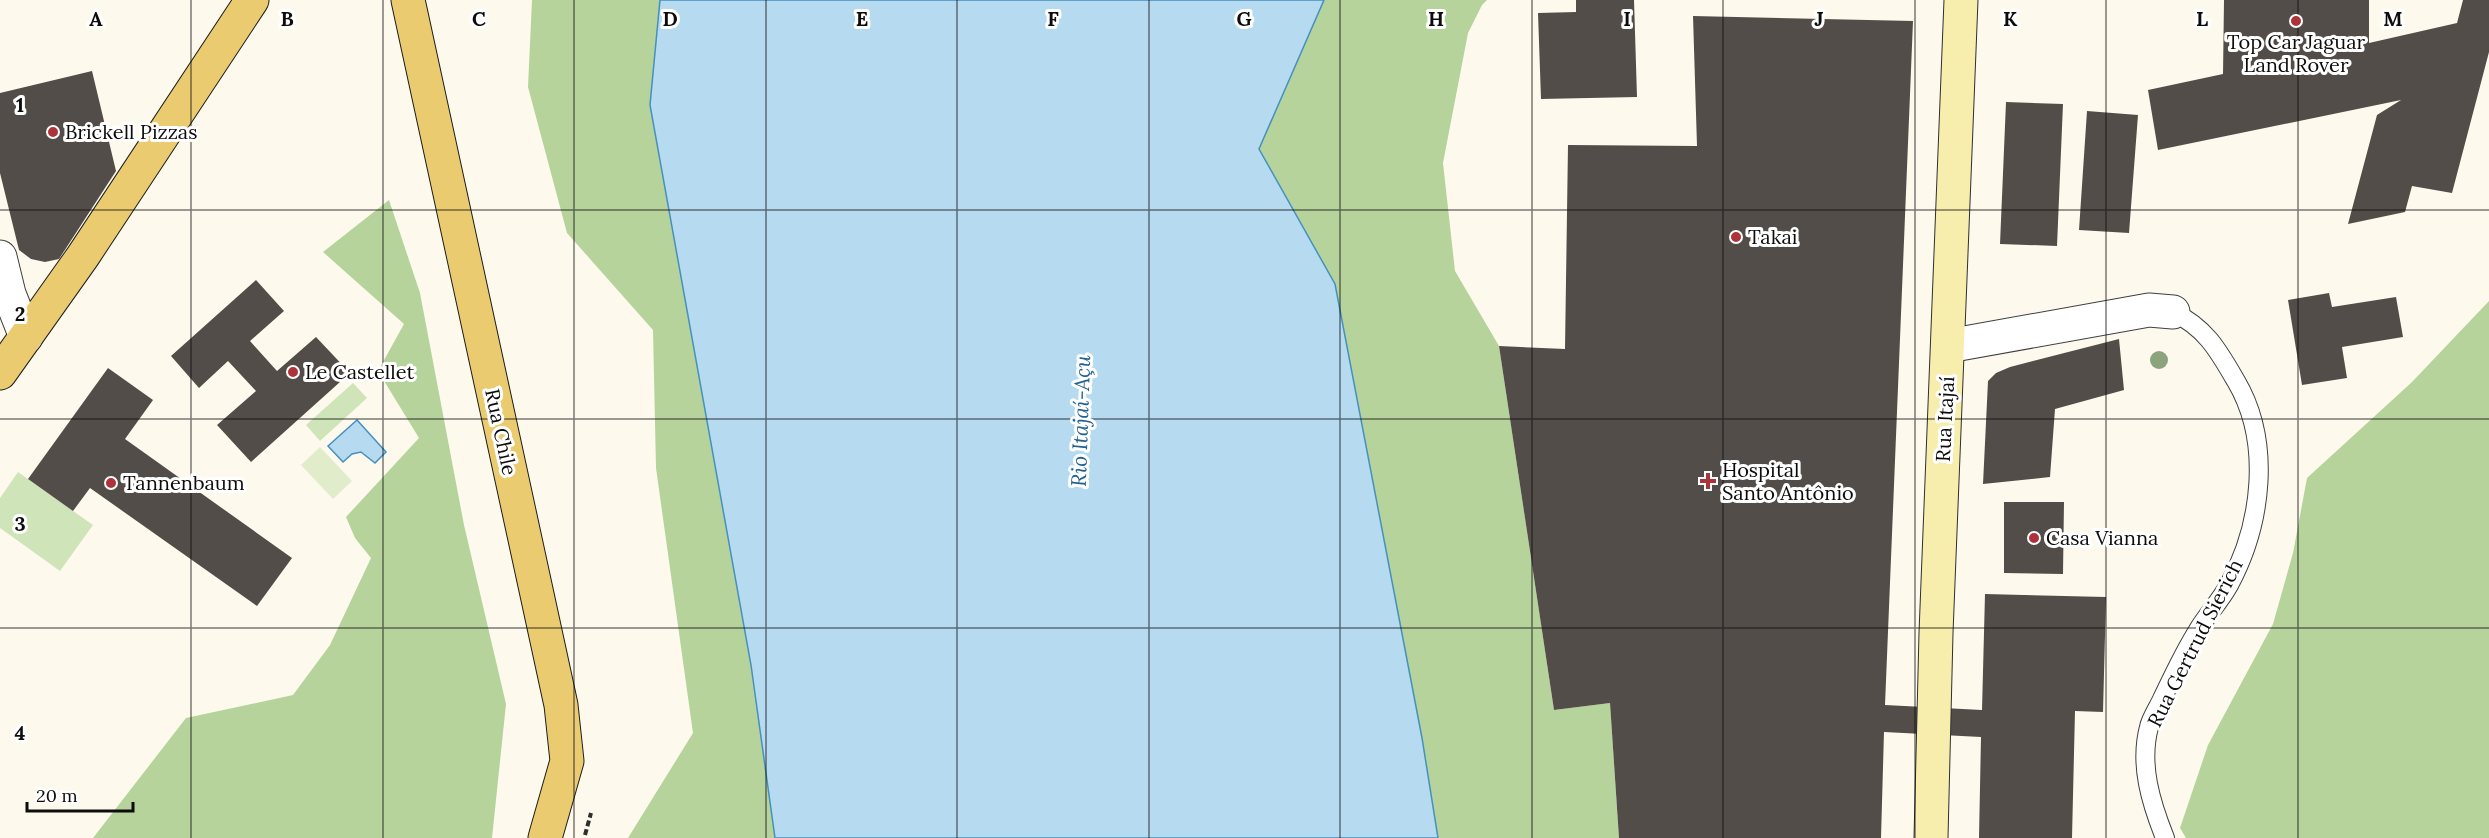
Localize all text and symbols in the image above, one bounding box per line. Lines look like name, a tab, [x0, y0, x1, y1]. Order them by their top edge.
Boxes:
text: A	[89, 6, 103, 31]
text: B	[280, 6, 294, 31]
text: C	[472, 6, 486, 31]
text: D	[662, 6, 678, 31]
text: E	[856, 6, 868, 31]
text: F	[1047, 6, 1059, 31]
text: G	[1236, 6, 1252, 31]
text: H	[1428, 6, 1444, 31]
text: I	[1623, 6, 1631, 31]
text: J	[1814, 6, 1824, 31]
text: K	[2003, 6, 2018, 31]
text: L	[2196, 6, 2208, 31]
text: M	[2383, 6, 2403, 31]
marker: Top Car Jaguar Land Rover	[2289, 14, 2303, 28]
place label: Top Car Jaguar Land Rover	[2227, 29, 2366, 77]
text: 1	[16, 92, 24, 117]
place label: Brickell Pizzas	[65, 119, 197, 144]
marker: Brickell Pizzas	[46, 125, 60, 139]
place label: Takai	[1748, 224, 1797, 249]
marker: Takai	[1729, 230, 1743, 244]
text: 2	[15, 301, 25, 326]
water label: Rio Itajaí-Açu	[1065, 354, 1096, 487]
place label: Le Castellet	[305, 359, 414, 384]
marker: Le Castellet	[286, 365, 300, 379]
street label: Rua Itajaí	[1930, 376, 1959, 462]
street label: Rua Chile	[480, 386, 523, 478]
place label: Hospital Santo Antônio	[1722, 457, 1854, 505]
place label: Tannenbaum	[123, 470, 245, 495]
marker: Hospital Santo Antônio	[1699, 472, 1717, 490]
marker: Tannenbaum	[104, 476, 118, 490]
text: 3	[14, 511, 26, 536]
place label: Casa Vianna	[2046, 525, 2158, 550]
marker: Casa Vianna	[2027, 531, 2041, 545]
street label: Rua Gertrud Sierich	[2141, 555, 2248, 731]
text: 4	[15, 720, 26, 745]
scale bar	[27, 775, 134, 813]
text: 20 m	[36, 784, 78, 807]

